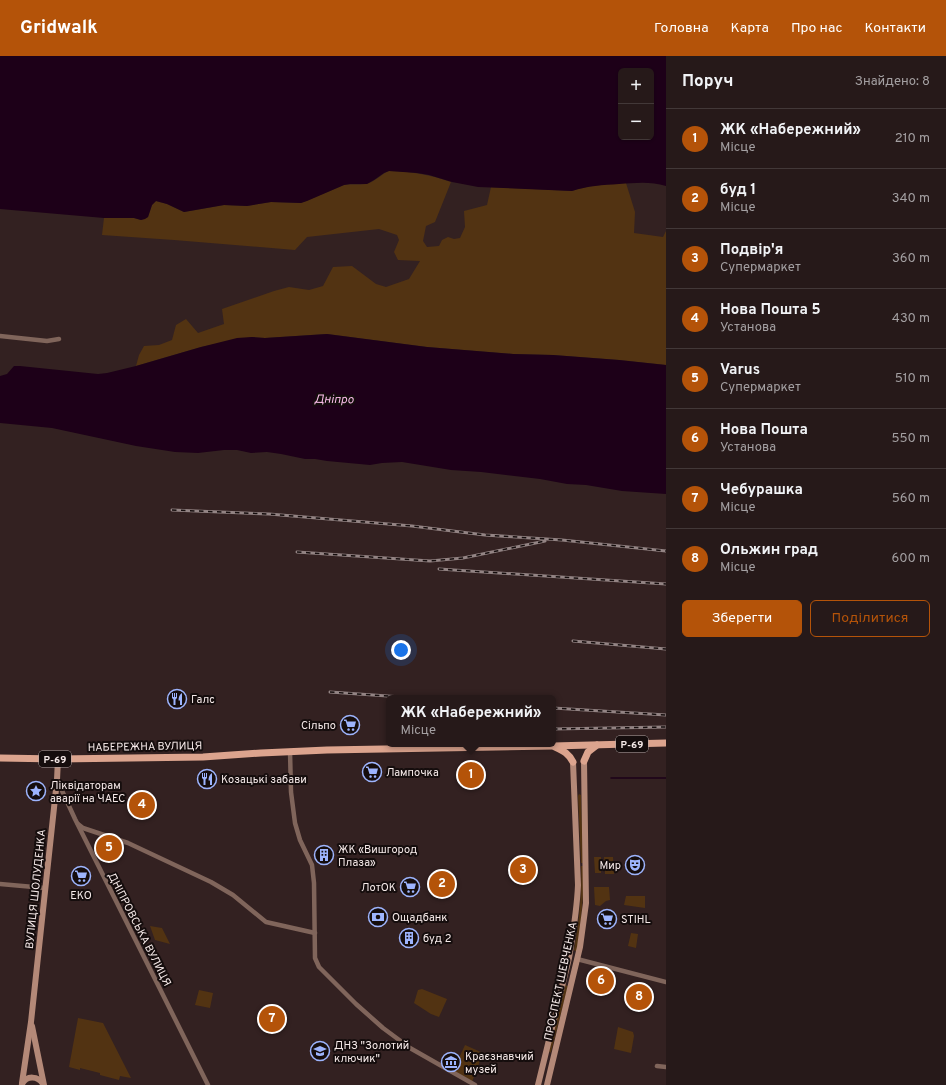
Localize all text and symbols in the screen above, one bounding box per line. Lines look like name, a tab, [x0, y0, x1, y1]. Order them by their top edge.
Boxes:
text: Gridwalk	[20, 16, 98, 40]
text: Головна	[654, 20, 709, 37]
text: Карта	[731, 20, 769, 37]
text: Про нас	[791, 20, 842, 37]
text: Контакти	[864, 20, 926, 37]
map controls	[618, 68, 654, 140]
button: +	[618, 68, 654, 104]
text: Поруч	[682, 71, 734, 93]
text: Знайдено: 8	[855, 74, 930, 90]
button: −	[618, 104, 654, 140]
text: ЖК «Набережний»	[720, 121, 861, 140]
text: 1	[692, 131, 698, 147]
text: 210 m	[895, 131, 930, 147]
text: Місце	[720, 140, 755, 156]
text: буд 1	[720, 181, 756, 200]
text: 2	[691, 191, 699, 207]
text: 340 m	[892, 191, 930, 207]
text: Місце	[720, 200, 755, 216]
text: Подвір'я	[720, 241, 783, 260]
text: 3	[691, 251, 699, 267]
text: 360 m	[892, 251, 930, 267]
text: Супермаркет	[720, 260, 801, 276]
text: Нова Пошта 5	[720, 301, 821, 320]
text: 4	[691, 311, 699, 327]
text: 430 m	[892, 311, 930, 327]
text: Установа	[720, 320, 776, 336]
text: Varus	[720, 361, 760, 380]
text: 5	[691, 371, 699, 387]
text: 510 m	[895, 371, 930, 387]
text: Супермаркет	[720, 380, 801, 396]
water label: Дніпро	[314, 392, 354, 408]
text: Нова Пошта	[720, 421, 808, 440]
text: 6	[691, 431, 699, 447]
text: 550 m	[891, 431, 930, 447]
text: Установа	[720, 440, 776, 456]
text: Чебурашка	[720, 481, 803, 500]
text: 7	[692, 491, 698, 507]
text: 560 m	[892, 491, 930, 507]
text: Місце	[720, 500, 755, 516]
text: Ольжин град	[720, 541, 818, 560]
text: 8	[691, 551, 699, 567]
text: 600 m	[892, 551, 930, 567]
text: Місце	[720, 560, 755, 576]
button: Зберегти	[682, 600, 802, 637]
button: Поділитися	[810, 600, 930, 637]
your location	[391, 640, 411, 660]
restaurant icon: Галс	[166, 688, 188, 710]
place label: Галс	[191, 693, 215, 707]
popup	[386, 695, 556, 747]
text: ЖК «Набережний»	[401, 704, 541, 723]
supermarket icon: Сільпо	[339, 714, 361, 736]
place label: Сільпо	[301, 719, 336, 733]
text: Місце	[401, 723, 436, 739]
road number: Р-69	[616, 736, 648, 752]
street label: НАБЕРЕЖНА ВУЛИЦЯ	[87, 739, 203, 755]
road number: Р-69	[39, 751, 71, 767]
pin: 1	[458, 760, 484, 790]
supermarket icon: Лампочка	[361, 761, 383, 783]
place label: Лампочка	[386, 766, 439, 780]
restaurant icon: Козацькі забави	[196, 768, 218, 790]
place label: Козацькі забави	[221, 773, 307, 787]
place label: Ліквідаторам аварії на ЧАЕС	[50, 779, 125, 806]
place icon: Ліквідаторам аварії на ЧАЕС	[25, 780, 47, 802]
pin: 4	[129, 790, 155, 820]
street label: ВУЛИЦЯ ШОЛУДЕНКА	[23, 829, 49, 950]
pin: 5	[96, 833, 122, 863]
place label: ЖК «Вишгород Плаза»	[338, 843, 417, 870]
building icon: ЖК «Вишгород Плаза»	[313, 844, 335, 866]
theatre icon: Мир	[624, 854, 646, 876]
pin: 3	[510, 855, 536, 885]
place label: Мир	[599, 859, 621, 873]
supermarket icon: EKO	[70, 865, 92, 887]
pin: 2	[429, 869, 455, 899]
street label: ДНІПРОВСЬКА ВУЛИЦЯ	[104, 870, 174, 989]
supermarket icon: ЛотОК	[399, 876, 421, 898]
place label: ЛотОК	[361, 881, 396, 895]
place label: EKO	[70, 889, 92, 903]
bank icon: Ощадбанк	[367, 906, 389, 928]
supermarket icon: STIHL	[596, 908, 618, 930]
place label: Ощадбанк	[392, 911, 448, 925]
place label: STIHL	[621, 913, 651, 927]
street label: ПРОСПЕКТ ШЕВЧЕНКА	[542, 921, 580, 1042]
building icon: буд 2	[398, 927, 420, 949]
place label: буд 2	[423, 932, 451, 946]
pin: 6	[588, 966, 614, 996]
pin: 8	[626, 982, 652, 1012]
pin: 7	[259, 1004, 285, 1034]
place label: ДНЗ "Золотий ключик"	[334, 1039, 409, 1066]
school or university icon: ДНЗ "Золотий ключик"	[309, 1040, 331, 1062]
place label: Краєзнавчий музей	[465, 1050, 534, 1077]
museum icon: Краєзнавчий музей	[440, 1051, 462, 1073]

